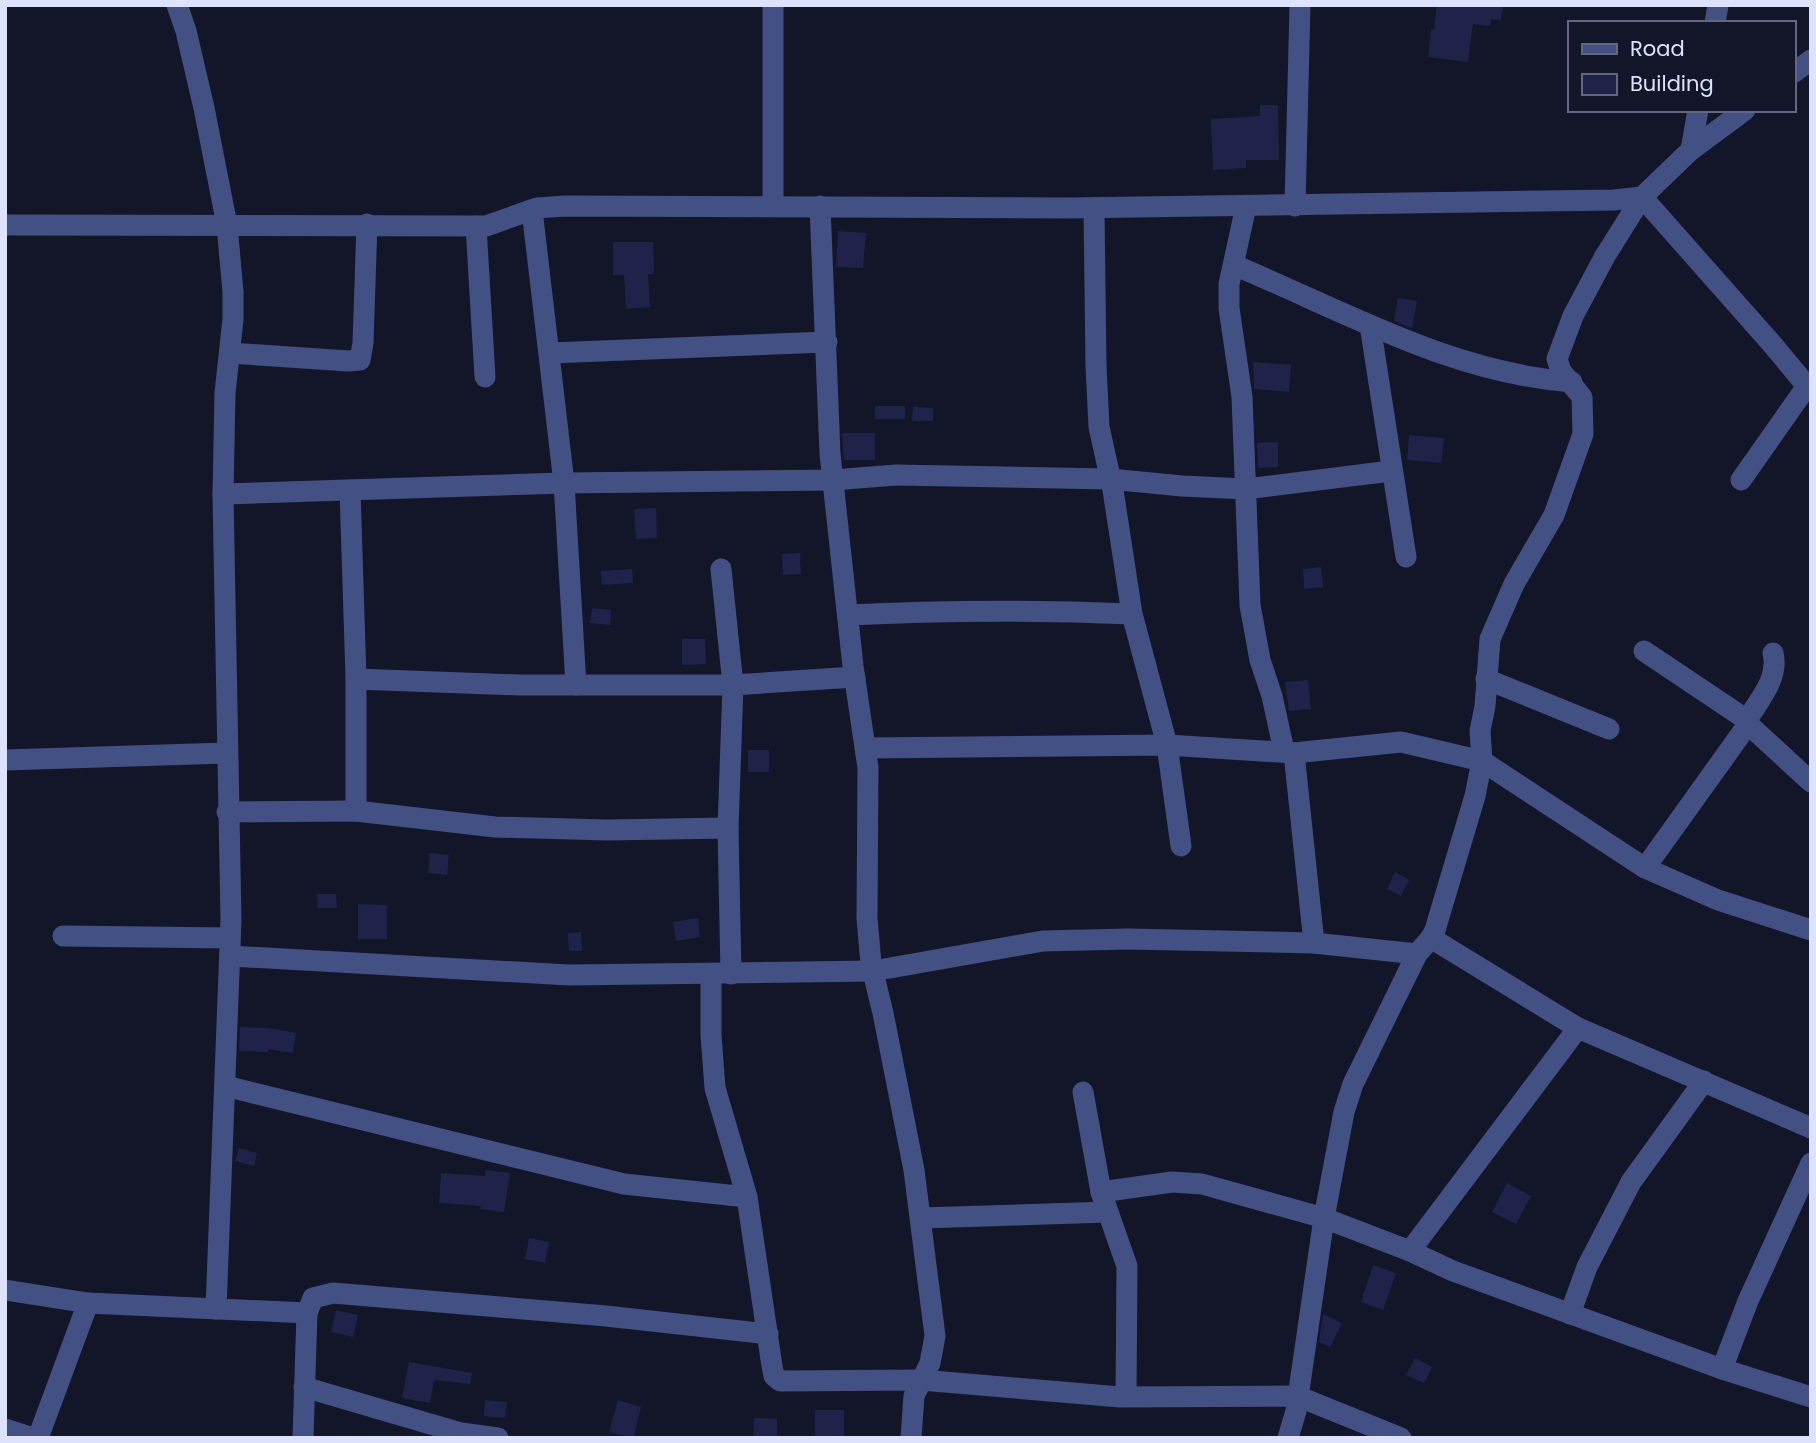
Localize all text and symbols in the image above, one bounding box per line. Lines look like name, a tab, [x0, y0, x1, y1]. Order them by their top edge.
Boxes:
legend	[1568, 21, 1795, 112]
text: Road	[1630, 34, 1685, 63]
text: Building	[1630, 69, 1714, 98]

